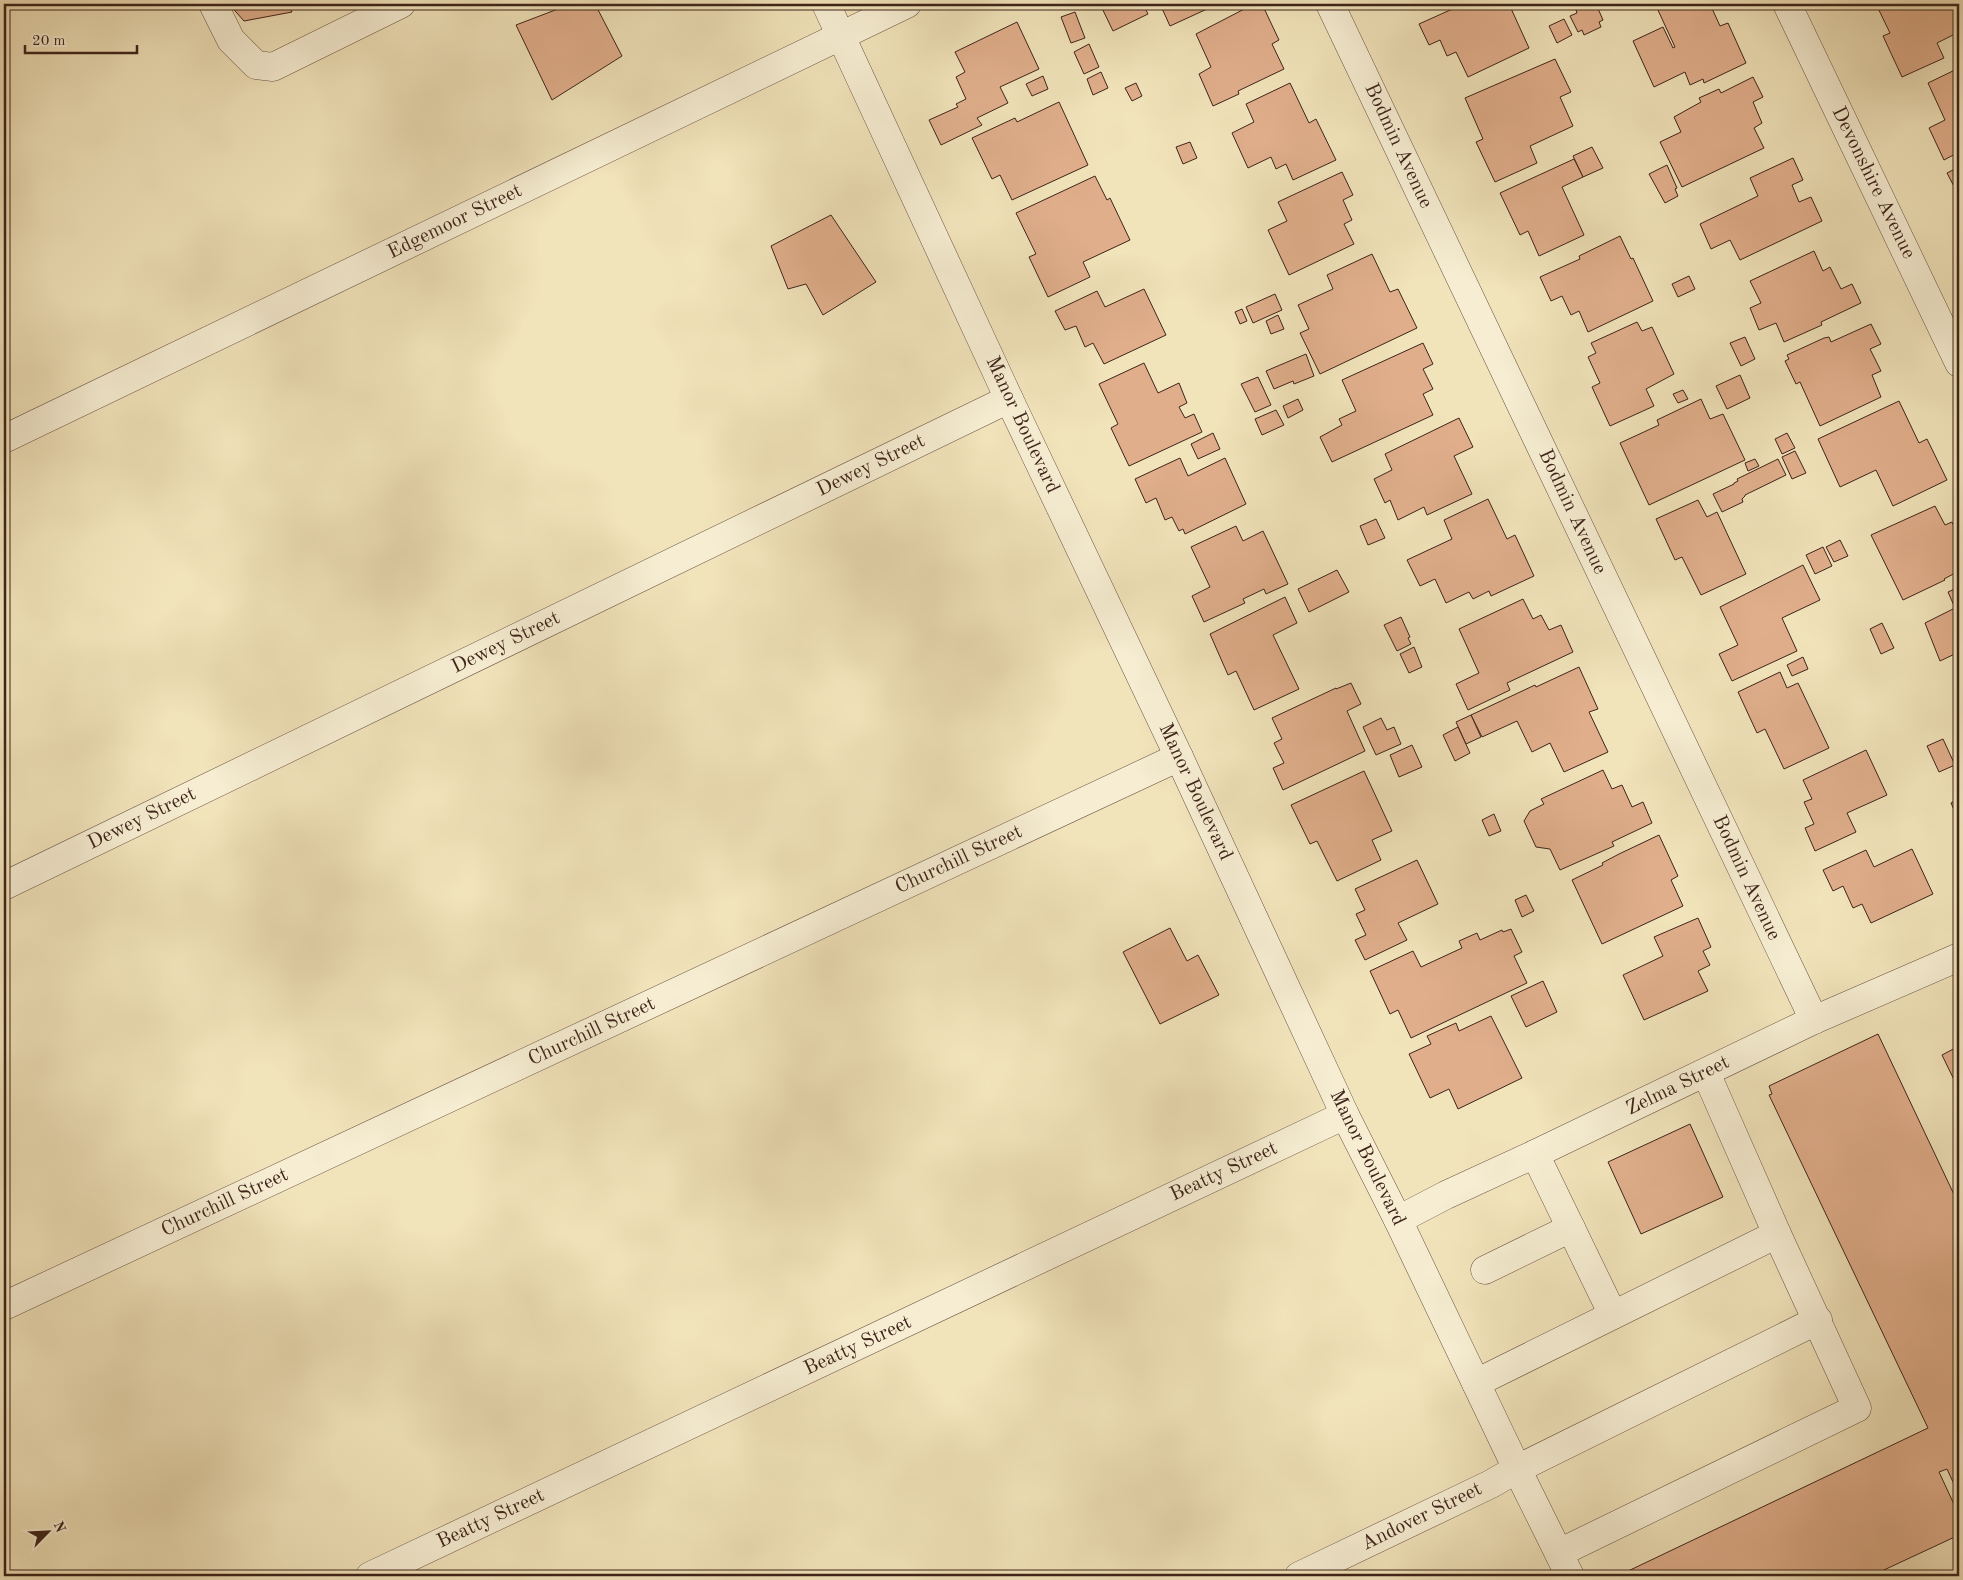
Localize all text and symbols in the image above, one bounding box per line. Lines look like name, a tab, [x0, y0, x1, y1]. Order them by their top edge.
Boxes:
scale bar	[25, 22, 138, 54]
text: 20 m	[32, 34, 66, 49]
street label: Bodmin Avenue	[1360, 80, 1436, 212]
street label: Devonshire Avenue	[1827, 104, 1919, 262]
street label: Edgemoor Street	[385, 181, 525, 263]
street label: Manor Boulevard	[982, 353, 1062, 497]
street label: Dewey Street	[814, 431, 928, 501]
street label: Bodmin Avenue	[1534, 446, 1610, 578]
street label: Dewey Street	[449, 608, 563, 678]
street label: Manor Boulevard	[1155, 720, 1235, 864]
street label: Dewey Street	[85, 784, 199, 854]
street label: Bodmin Avenue	[1708, 812, 1784, 944]
street label: Churchill Street	[892, 822, 1026, 898]
street label: Churchill Street	[525, 994, 659, 1070]
street label: Zelma Street	[1623, 1052, 1733, 1120]
street label: Manor Boulevard	[1325, 1087, 1409, 1229]
street label: Beatty Street	[1167, 1138, 1281, 1206]
street label: Churchill Street	[158, 1165, 292, 1241]
street label: Beatty Street	[801, 1312, 915, 1380]
street label: Andover Street	[1359, 1479, 1485, 1555]
street label: Beatty Street	[434, 1485, 548, 1553]
north arrow	[22, 1508, 72, 1558]
text: N	[50, 1519, 68, 1535]

